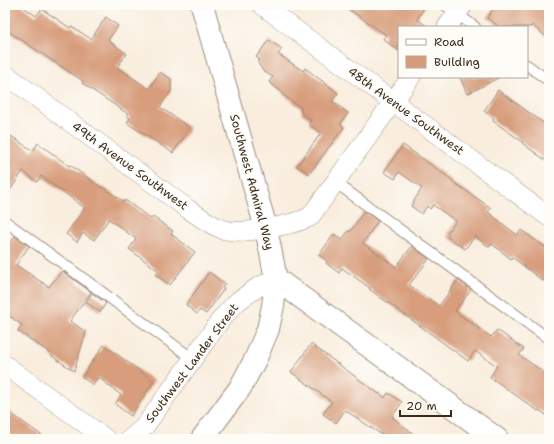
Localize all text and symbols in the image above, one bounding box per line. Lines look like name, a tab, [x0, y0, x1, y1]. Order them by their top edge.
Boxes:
legend	[398, 26, 528, 78]
text: Road	[434, 34, 465, 50]
text: Building	[434, 54, 480, 70]
street label: 48th Avenue Southwest	[345, 63, 467, 159]
street label: Southwest Admiral Way	[226, 112, 278, 252]
street label: 49th Avenue Southwest	[69, 118, 191, 214]
street label: Southwest Lander Street	[142, 300, 242, 426]
scale bar	[400, 392, 451, 418]
text: 20 m	[406, 398, 437, 414]

